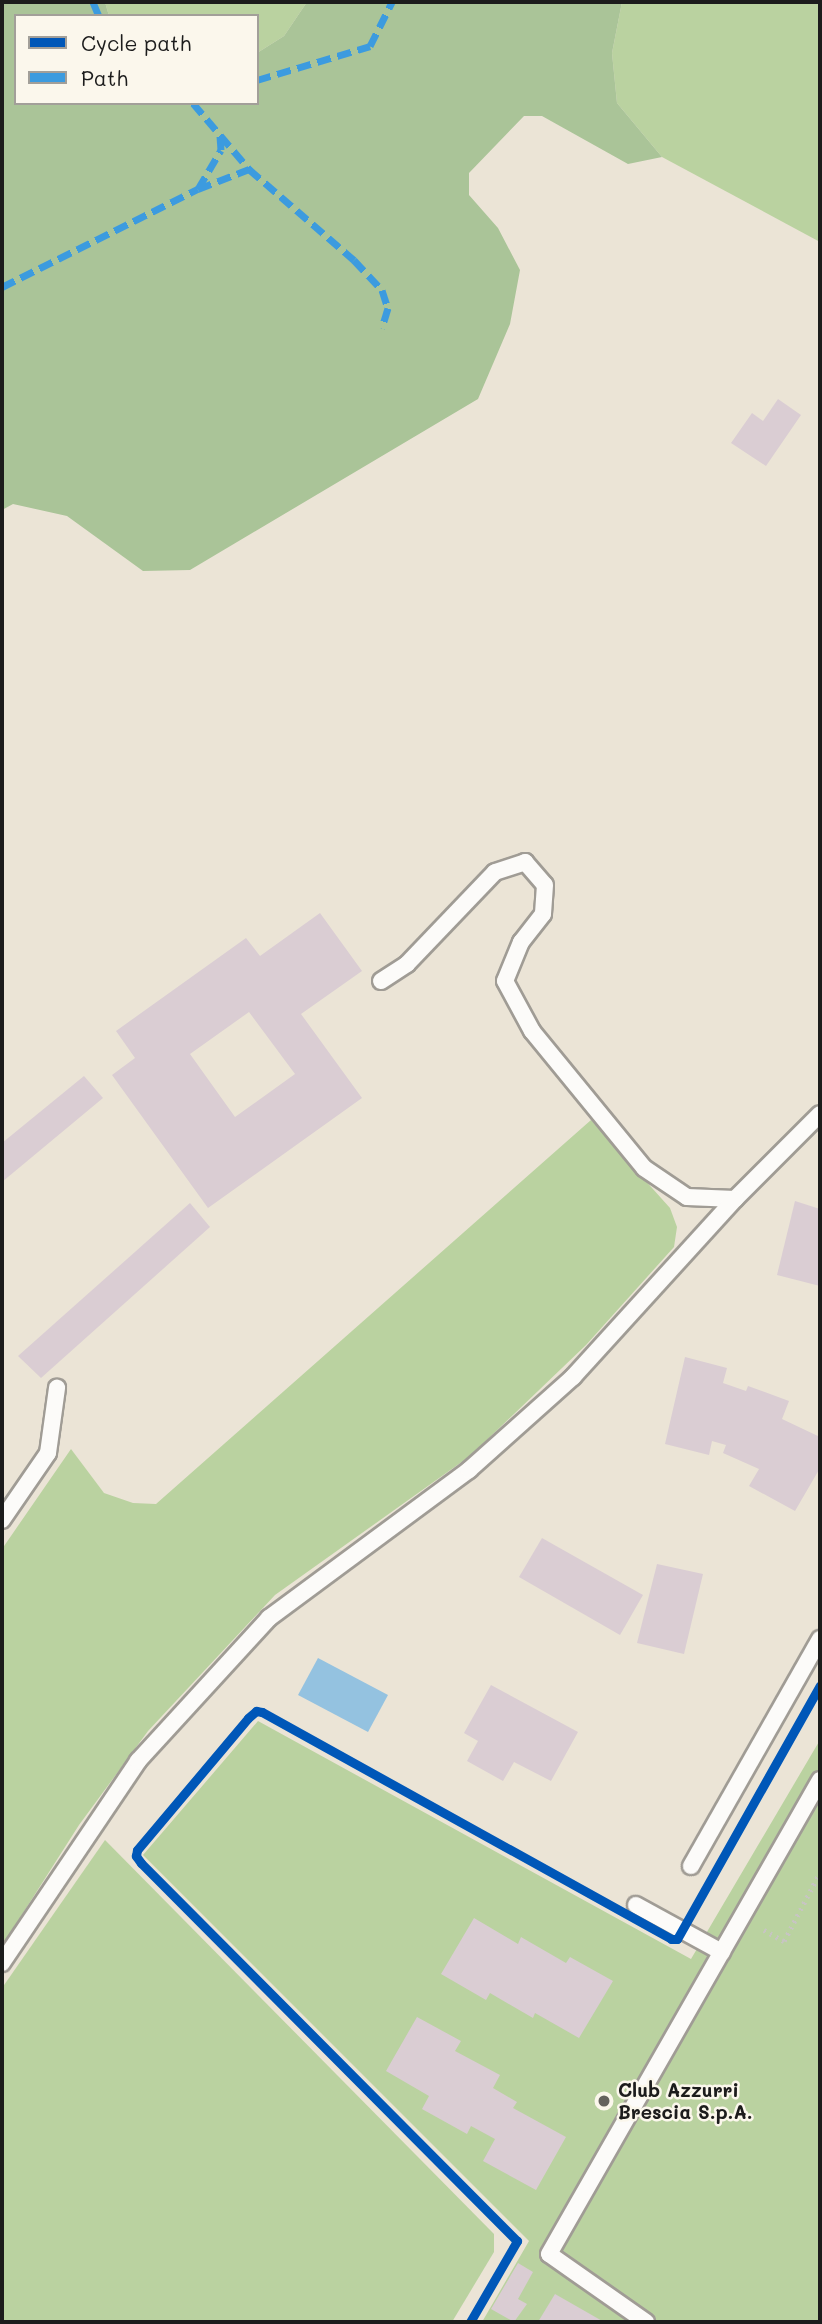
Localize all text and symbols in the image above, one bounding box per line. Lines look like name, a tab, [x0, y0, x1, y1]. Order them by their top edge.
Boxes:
legend	[14, 14, 259, 105]
text: Cycle path	[81, 29, 191, 56]
text: Path	[81, 64, 128, 91]
place label: Club Azzurri Brescia S.p.A.	[618, 2079, 753, 2123]
marker: Club Azzurri Brescia S.p.A.	[596, 2093, 612, 2109]

